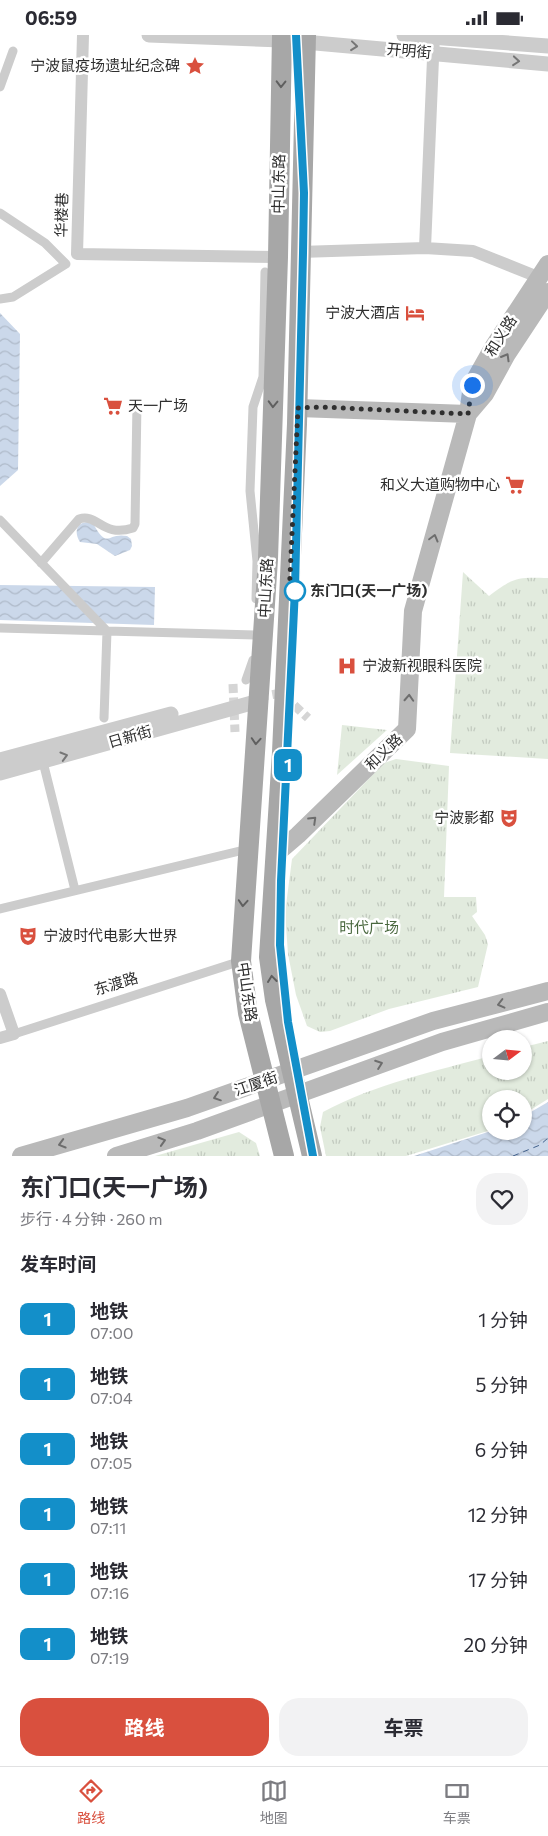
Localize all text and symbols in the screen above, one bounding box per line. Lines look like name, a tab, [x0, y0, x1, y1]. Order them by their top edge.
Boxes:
text: 06:59	[25, 6, 77, 29]
street label: 开明街	[386, 39, 432, 61]
one-way arrow	[351, 40, 359, 51]
place icon: 宁波鼠疫场遗址纪念碑	[184, 55, 206, 77]
one-way arrow	[513, 55, 521, 66]
place label: 宁波鼠疫场遗址纪念碑	[30, 56, 180, 74]
one-way arrow	[276, 80, 287, 88]
street label: 中山东路	[268, 154, 288, 214]
street label: 华楼巷	[52, 192, 70, 238]
hotel icon: 宁波大酒店	[404, 302, 426, 324]
place label: 宁波大酒店	[325, 303, 400, 321]
street label: 和义路	[481, 312, 520, 359]
one-way arrow	[499, 354, 509, 363]
your location	[460, 373, 485, 398]
supermarket icon: 天一广场	[102, 395, 124, 417]
place label: 天一广场	[128, 396, 188, 414]
one-way arrow	[268, 400, 279, 408]
supermarket icon: 和义大道购物中心	[504, 474, 526, 496]
place label: 和义大道购物中心	[380, 475, 500, 493]
one-way arrow	[428, 535, 438, 543]
street label: 中山东路	[254, 558, 276, 618]
marker: 东门口(天一广场)	[284, 580, 306, 602]
place label: 东门口(天一广场)	[310, 581, 427, 599]
hospital icon: 宁波新视眼科医院	[336, 655, 358, 677]
place label: 宁波新视眼科医院	[362, 656, 482, 674]
one-way arrow	[403, 694, 414, 702]
street label: 日新街	[106, 721, 154, 751]
street label: 和义路	[361, 729, 406, 773]
one-way arrow	[251, 737, 262, 745]
line badge: 1	[272, 749, 304, 781]
one-way arrow	[60, 751, 68, 762]
text: 1	[284, 754, 292, 776]
theatre icon: 宁波影都	[498, 807, 520, 829]
place label: 宁波影都	[434, 808, 494, 826]
one-way arrow	[308, 817, 317, 826]
one-way arrow	[238, 899, 249, 907]
park label: 时代广场	[339, 918, 399, 936]
theatre icon: 宁波时代电影大世界	[17, 925, 39, 947]
place label: 宁波时代电影大世界	[43, 926, 178, 944]
street label: 中山东路	[235, 961, 261, 1023]
street label: 东渡路	[92, 968, 140, 998]
one-way arrow	[267, 974, 278, 982]
one-way arrow	[497, 998, 505, 1008]
north arrow	[482, 1030, 532, 1080]
map controls	[482, 1030, 532, 1140]
one-way arrow	[374, 1060, 383, 1070]
street label: 江厦街	[231, 1067, 280, 1099]
button: locate	[482, 1090, 532, 1140]
one-way arrow	[213, 1091, 222, 1101]
one-way arrow	[158, 1137, 166, 1147]
one-way arrow	[58, 1139, 66, 1149]
text: 东门口(天一广场)	[20, 1172, 208, 1201]
button: heart	[476, 1173, 528, 1225]
text: 步行 · 4 分钟 · 260 m	[20, 1209, 162, 1228]
text: 发车时间	[20, 1252, 96, 1275]
text: 地铁	[90, 1299, 128, 1322]
text: 1	[43, 1308, 52, 1330]
text: 1 分钟	[478, 1308, 528, 1331]
text: 07:00	[90, 1323, 133, 1342]
text: 地铁	[90, 1364, 128, 1387]
text: 1	[43, 1373, 52, 1395]
text: 5 分钟	[475, 1373, 528, 1396]
text: 07:04	[90, 1388, 133, 1407]
text: 地铁	[90, 1429, 128, 1452]
text: 1	[43, 1438, 52, 1460]
text: 6 分钟	[475, 1438, 528, 1461]
text: 07:05	[90, 1453, 132, 1472]
text: 地铁	[90, 1494, 128, 1517]
text: 1	[43, 1503, 52, 1525]
text: 12 分钟	[468, 1503, 528, 1526]
text: 07:11	[90, 1518, 126, 1537]
text: 地铁	[90, 1559, 128, 1582]
text: 1	[43, 1568, 52, 1590]
text: 17 分钟	[468, 1568, 528, 1591]
text: 07:16	[90, 1583, 129, 1602]
text: 地铁	[90, 1624, 128, 1647]
text: 1	[43, 1633, 52, 1655]
text: 20 分钟	[463, 1633, 528, 1656]
text: 07:19	[90, 1648, 129, 1667]
button: 路线	[20, 1698, 269, 1756]
button: 车票	[279, 1698, 528, 1756]
tab: 路线	[77, 1777, 105, 1827]
tab: 地图	[260, 1777, 288, 1827]
tab: 车票	[443, 1777, 471, 1827]

